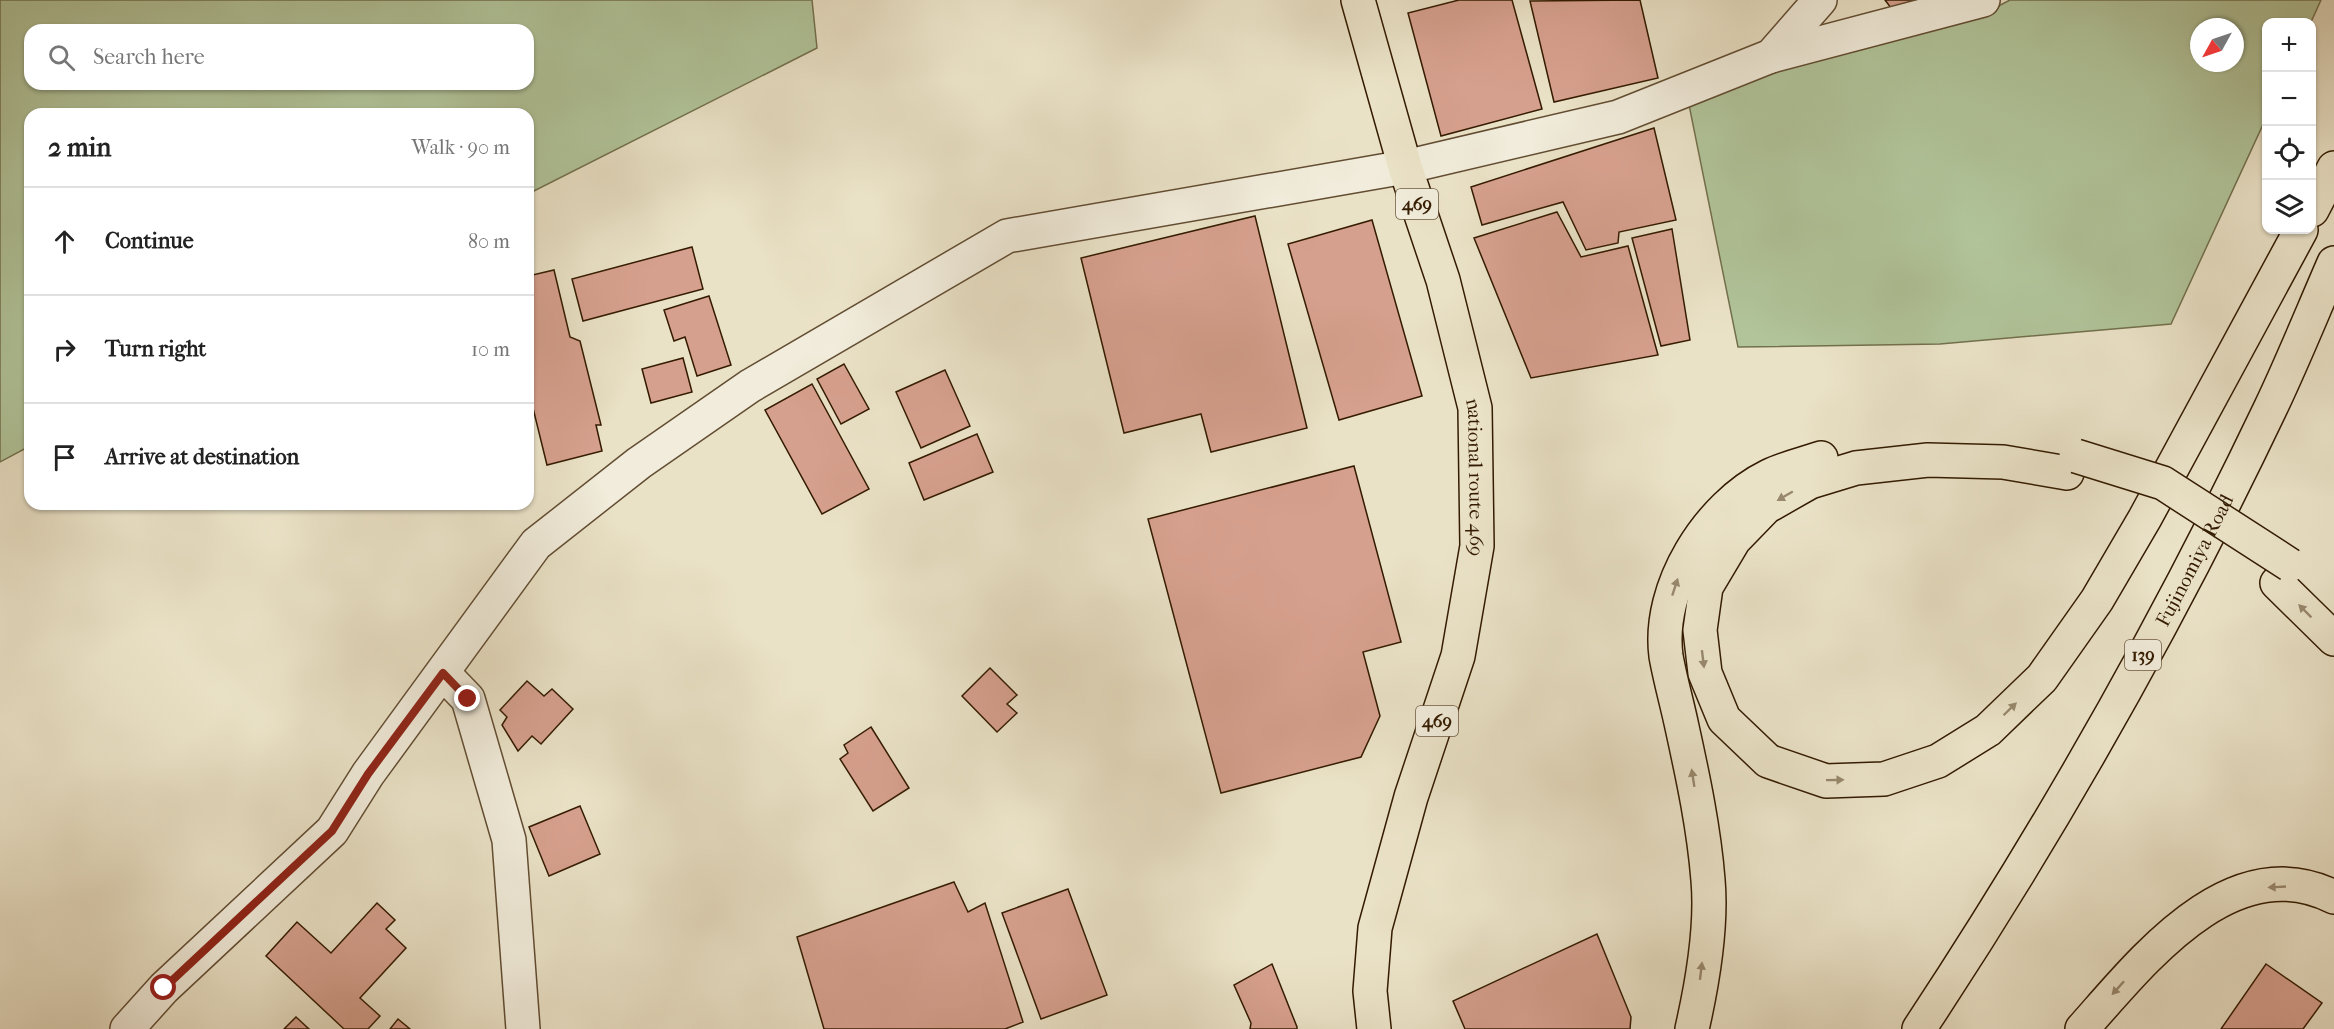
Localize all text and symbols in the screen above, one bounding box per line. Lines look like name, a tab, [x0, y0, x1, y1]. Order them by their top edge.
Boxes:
north arrow	[2190, 18, 2244, 72]
map controls	[2262, 18, 2316, 234]
button: +	[2262, 18, 2316, 72]
search box	[24, 24, 534, 90]
icon: search	[45, 41, 78, 74]
text: Search here	[93, 44, 205, 70]
button: −	[2262, 72, 2316, 126]
button: locate	[2262, 126, 2316, 180]
text: 2 min	[48, 132, 111, 163]
text: Walk · 90 m	[412, 136, 510, 159]
button: layers	[2262, 180, 2316, 234]
road number: 469	[1396, 189, 1438, 219]
icon: ahead	[48, 225, 81, 258]
text: Continue	[105, 228, 194, 254]
text: 80 m	[468, 230, 510, 253]
icon: right	[48, 333, 81, 366]
text: Turn right	[105, 336, 206, 362]
text: 10 m	[471, 338, 510, 361]
street label: national route 469	[1461, 396, 1489, 558]
icon: arrive	[48, 441, 81, 474]
text: Arrive at destination	[105, 444, 299, 470]
street label: Fujinomiya Road	[2151, 489, 2239, 630]
one-way arrow	[1776, 491, 1793, 501]
one-way arrow	[1671, 578, 1680, 596]
one-way arrow	[2298, 604, 2313, 618]
road number: 139	[2125, 640, 2161, 670]
one-way arrow	[1698, 650, 1708, 669]
route end	[454, 685, 480, 711]
one-way arrow	[2003, 702, 2017, 716]
road number: 469	[1416, 706, 1458, 736]
one-way arrow	[1688, 768, 1697, 787]
one-way arrow	[1826, 775, 1845, 785]
one-way arrow	[2268, 882, 2287, 891]
one-way arrow	[1697, 962, 1706, 981]
route start	[150, 974, 176, 1000]
one-way arrow	[2112, 981, 2126, 995]

